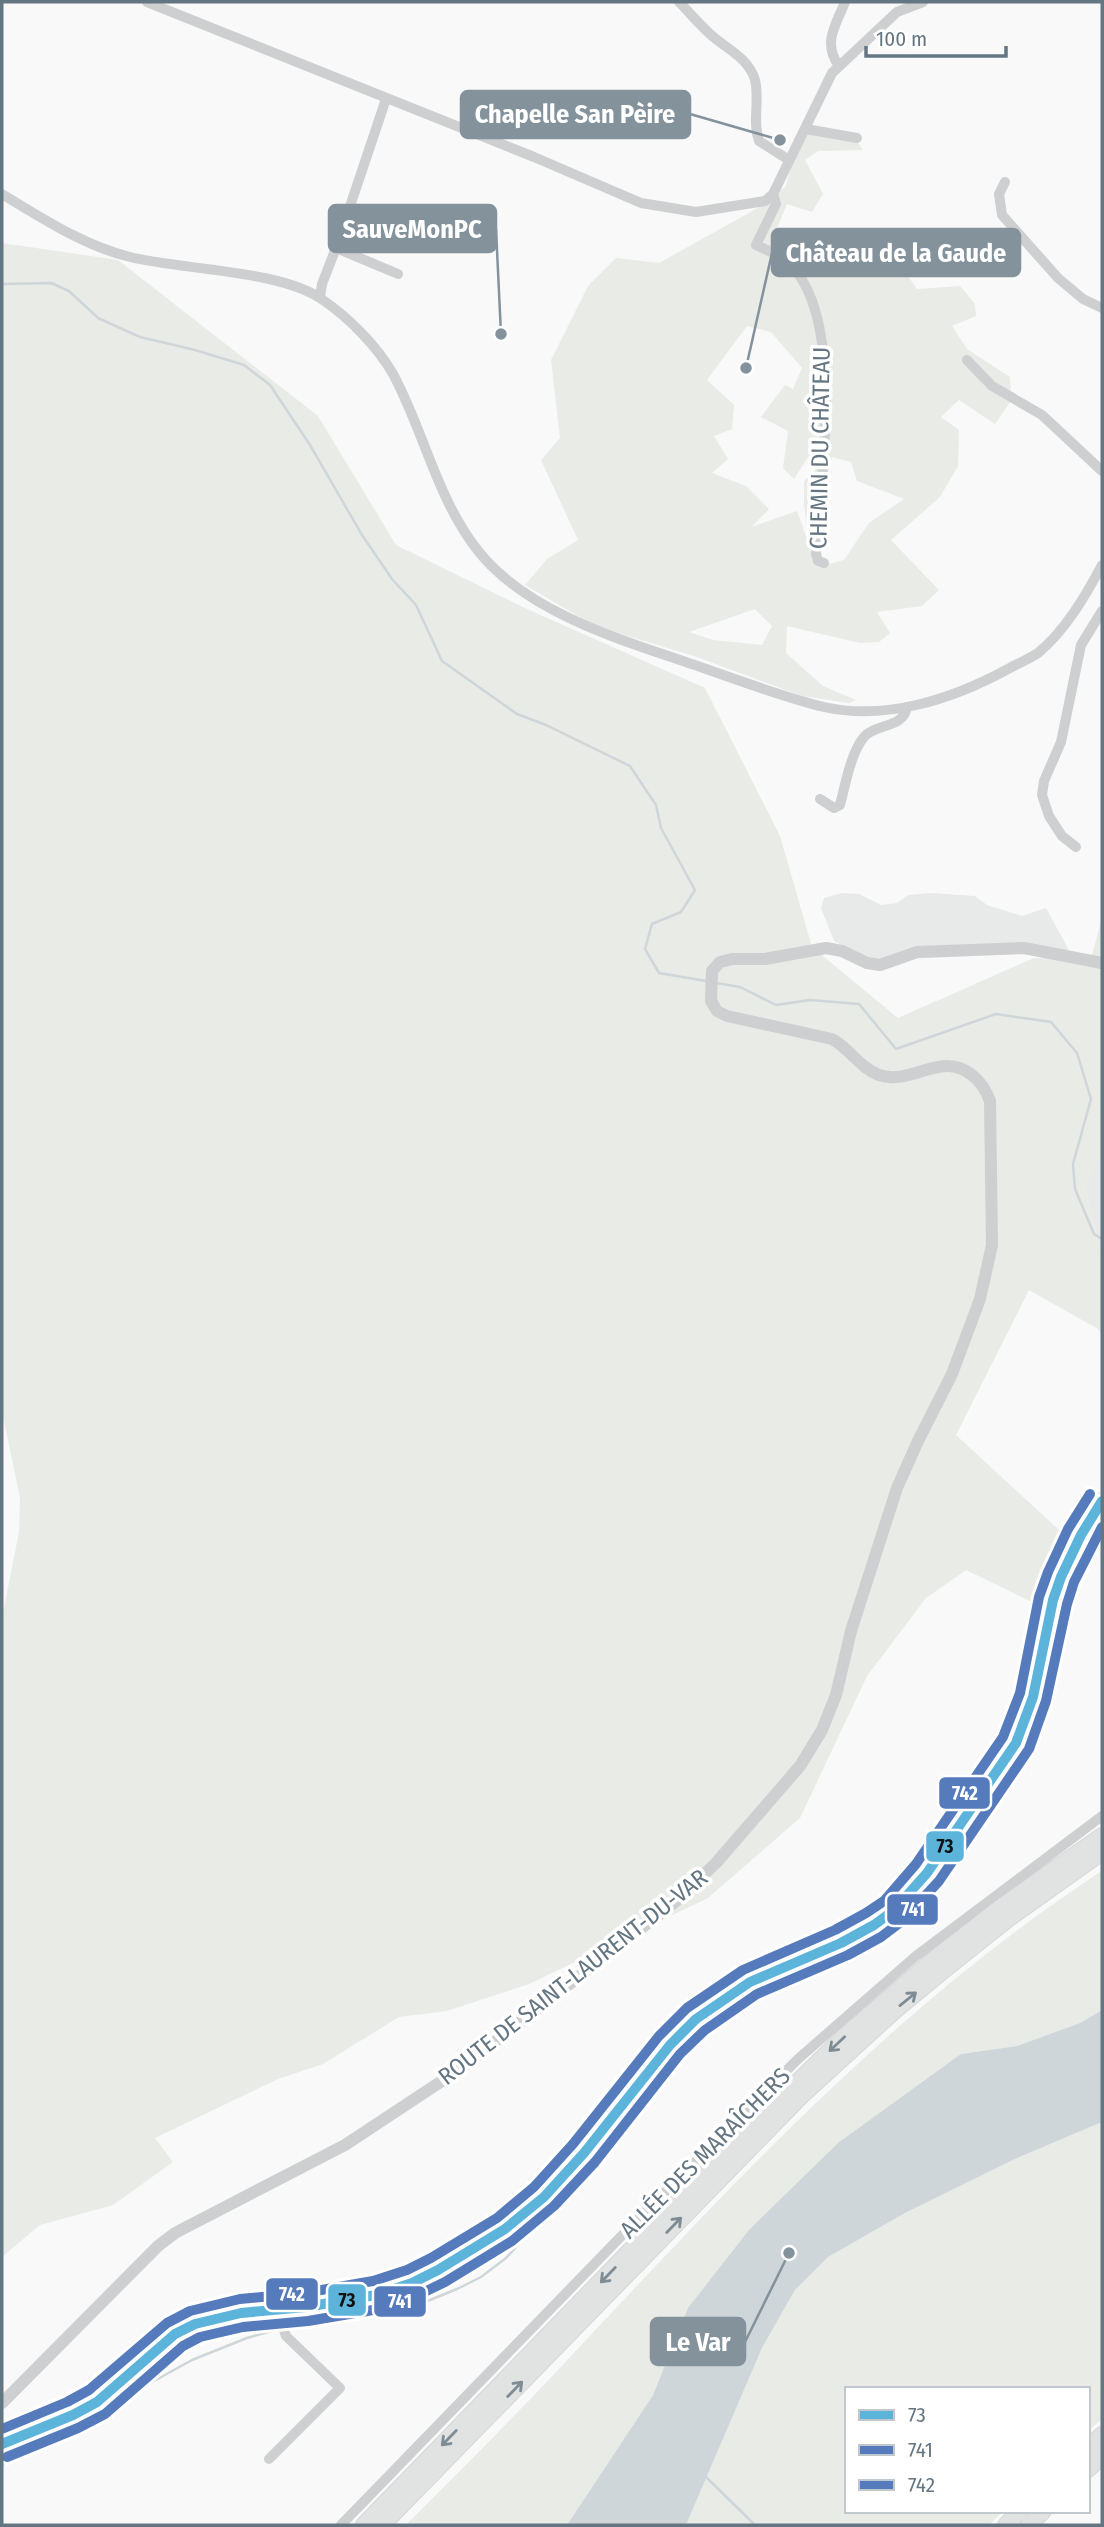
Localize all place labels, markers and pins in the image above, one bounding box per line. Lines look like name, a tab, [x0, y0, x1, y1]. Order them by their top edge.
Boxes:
callout: Chapelle San Pèire	[461, 91, 690, 138]
callout: SauveMonPC	[329, 205, 496, 252]
callout: Château de la Gaude	[772, 229, 1020, 276]
callout: Le Var	[651, 2318, 745, 2365]

